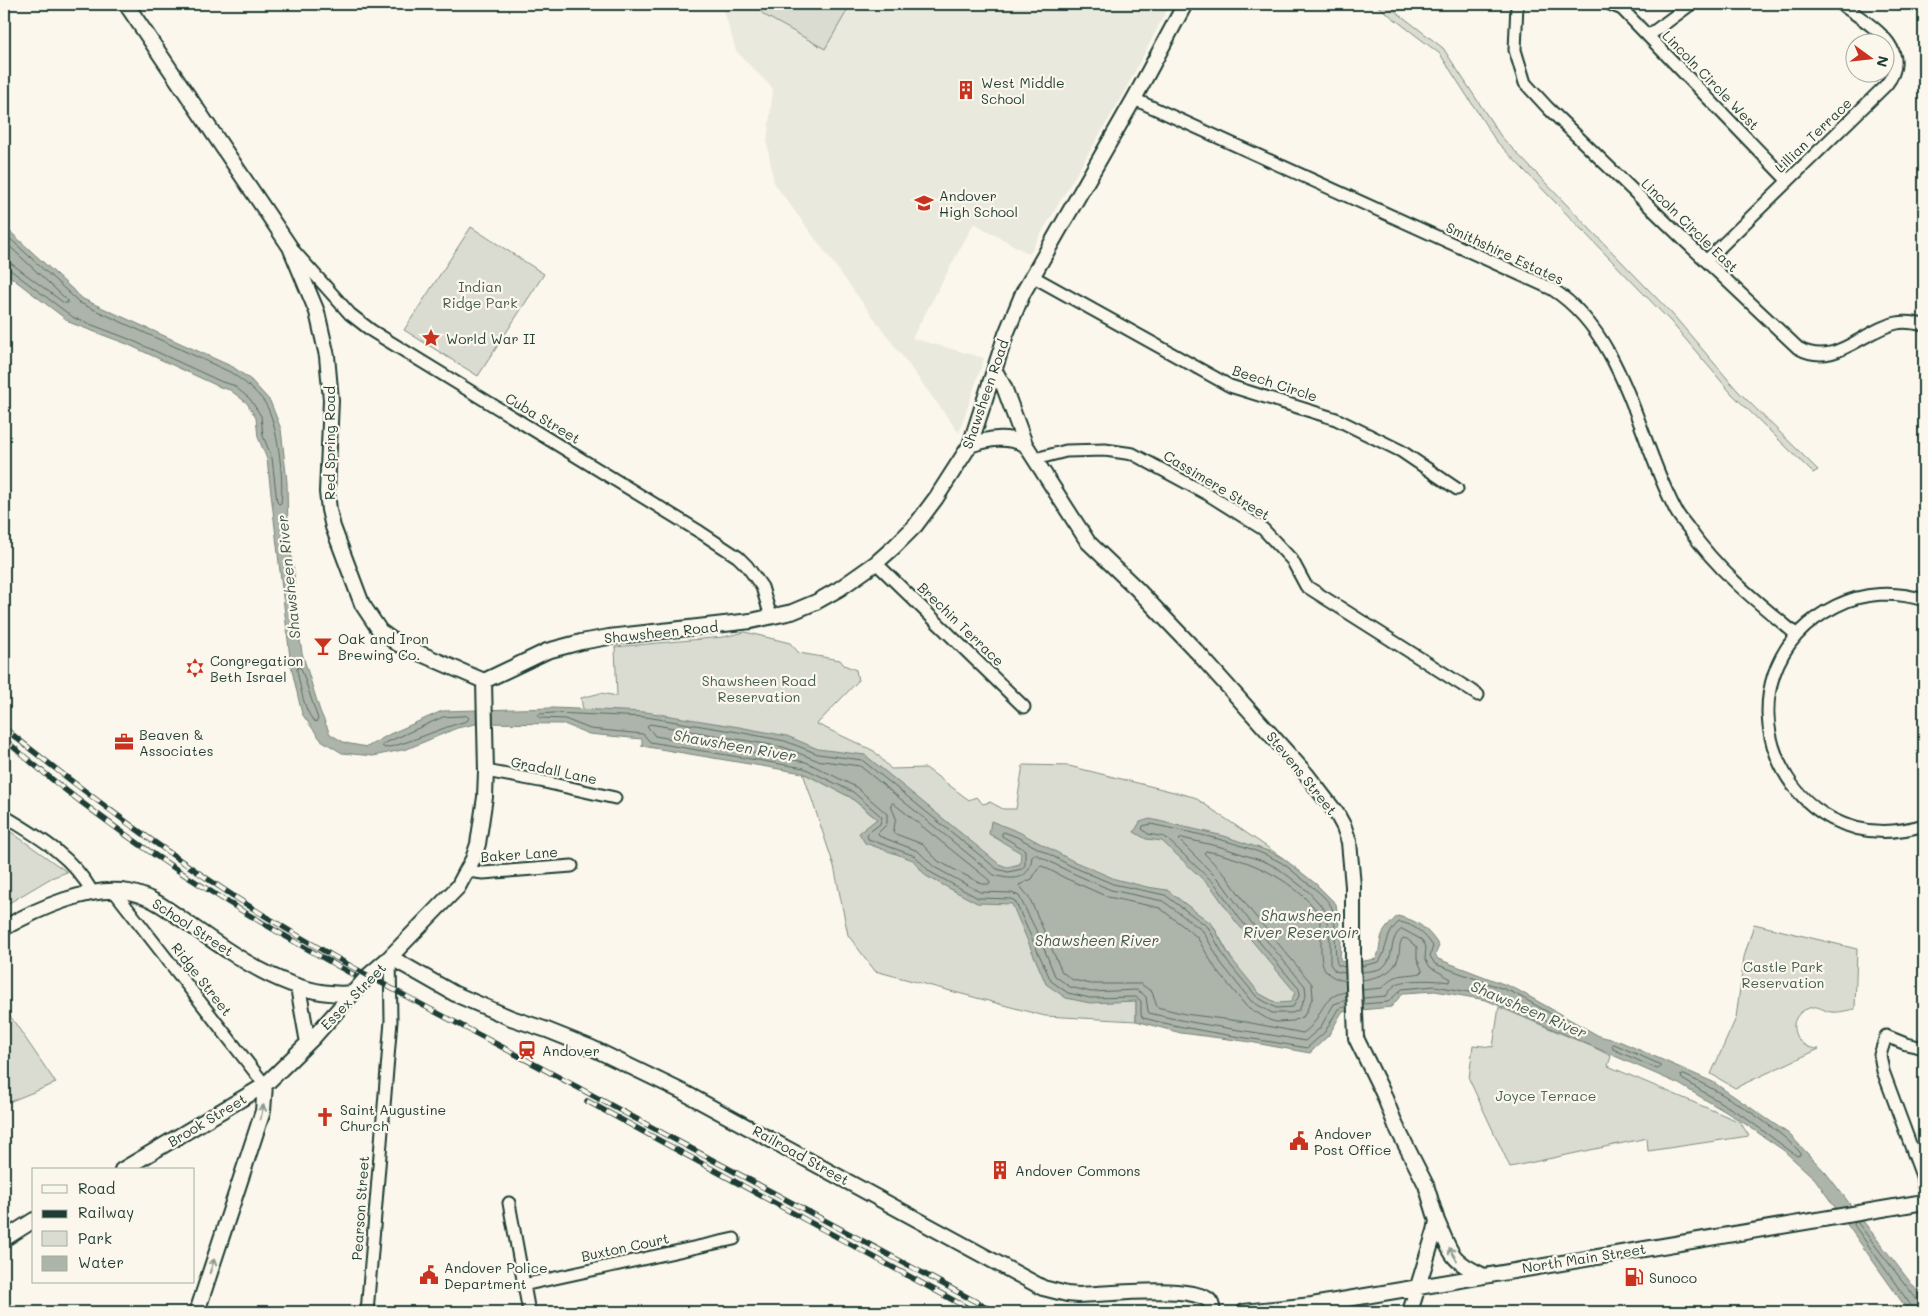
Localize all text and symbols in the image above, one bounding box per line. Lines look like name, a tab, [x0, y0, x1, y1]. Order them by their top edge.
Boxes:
street label: Lincoln Circle West	[1658, 26, 1764, 134]
north arrow	[1846, 32, 1896, 82]
text: N	[1872, 54, 1894, 69]
place label: West Middle School	[981, 73, 1065, 108]
building icon: West Middle School	[955, 79, 977, 101]
street label: Lillian Terrace	[1770, 93, 1856, 177]
street label: Lincoln Circle East	[1638, 174, 1742, 276]
place label: Andover High School	[939, 186, 1018, 221]
school or university icon: Andover High School	[913, 192, 935, 214]
street label: Smithshire Estates	[1443, 217, 1567, 289]
park label: Indian Ridge Park	[442, 277, 518, 312]
place icon: World War II	[420, 327, 442, 349]
place label: World War II	[446, 329, 535, 348]
street label: Shawsheen Road	[957, 337, 1013, 451]
street label: Beech Circle	[1230, 360, 1320, 406]
street label: Red Spring Road	[320, 386, 339, 500]
street label: Cuba Street	[502, 388, 584, 448]
street label: Cassimere Street	[1160, 446, 1274, 524]
water label: Shawsheen River	[272, 514, 304, 640]
street label: Brechin Terrace	[914, 578, 1008, 670]
street label: Shawsheen Road	[603, 617, 719, 647]
place label: Oak and Iron Brewing Co.	[338, 629, 429, 664]
bar icon: Oak and Iron Brewing Co.	[312, 635, 334, 657]
place label: Congregation Beth Israel	[210, 651, 303, 686]
synagogue icon: Congregation Beth Israel	[184, 657, 206, 679]
park label: Shawsheen Road Reservation	[702, 671, 816, 706]
water label: Shawsheen River	[672, 724, 798, 766]
place label: Beaven & Associates	[139, 725, 213, 760]
street label: Stevens Street	[1262, 727, 1342, 819]
office icon: Beaven & Associates	[113, 731, 135, 753]
street label: Gradall Lane	[509, 752, 599, 788]
street label: Baker Lane	[480, 842, 558, 866]
street label: School Street	[149, 894, 237, 960]
water label: Shawsheen River Reservoir	[1243, 905, 1359, 942]
water label: Shawsheen River	[1035, 930, 1160, 950]
street label: Ridge Street	[167, 938, 237, 1020]
park label: Castle Park Reservation	[1742, 957, 1824, 992]
street label: Essex Street	[316, 958, 390, 1034]
water label: Shawsheen River	[1468, 976, 1591, 1043]
station icon: Andover	[516, 1039, 538, 1061]
place label: Andover	[542, 1041, 600, 1060]
park label: Joyce Terrace	[1496, 1086, 1596, 1105]
street label: Brook Street	[164, 1089, 250, 1151]
place label: Saint Augustine Church	[340, 1100, 446, 1135]
one-way arrow	[258, 1104, 267, 1120]
church icon: Saint Augustine Church	[314, 1106, 336, 1128]
street label: Railroad Street	[749, 1121, 853, 1189]
place label: Andover Post Office	[1314, 1124, 1391, 1159]
public building icon: Andover Post Office	[1288, 1130, 1310, 1152]
street label: Pearson Street	[347, 1155, 373, 1261]
building icon: Andover Commons	[989, 1159, 1011, 1181]
place label: Andover Commons	[1015, 1161, 1141, 1180]
legend	[32, 1168, 195, 1284]
text: Road	[78, 1178, 115, 1198]
text: Railway	[78, 1202, 134, 1222]
text: Park	[78, 1228, 112, 1248]
street label: Buxton Court	[579, 1228, 671, 1266]
street label: North Main Street	[1521, 1239, 1647, 1277]
one-way arrow	[1447, 1248, 1457, 1262]
text: Water	[78, 1252, 124, 1272]
one-way arrow	[207, 1258, 217, 1274]
place label: Andover Police Department	[444, 1258, 548, 1293]
public building icon: Andover Police Department	[418, 1264, 440, 1286]
fuel station icon: Sunoco	[1623, 1266, 1645, 1288]
place label: Sunoco	[1649, 1268, 1697, 1287]

